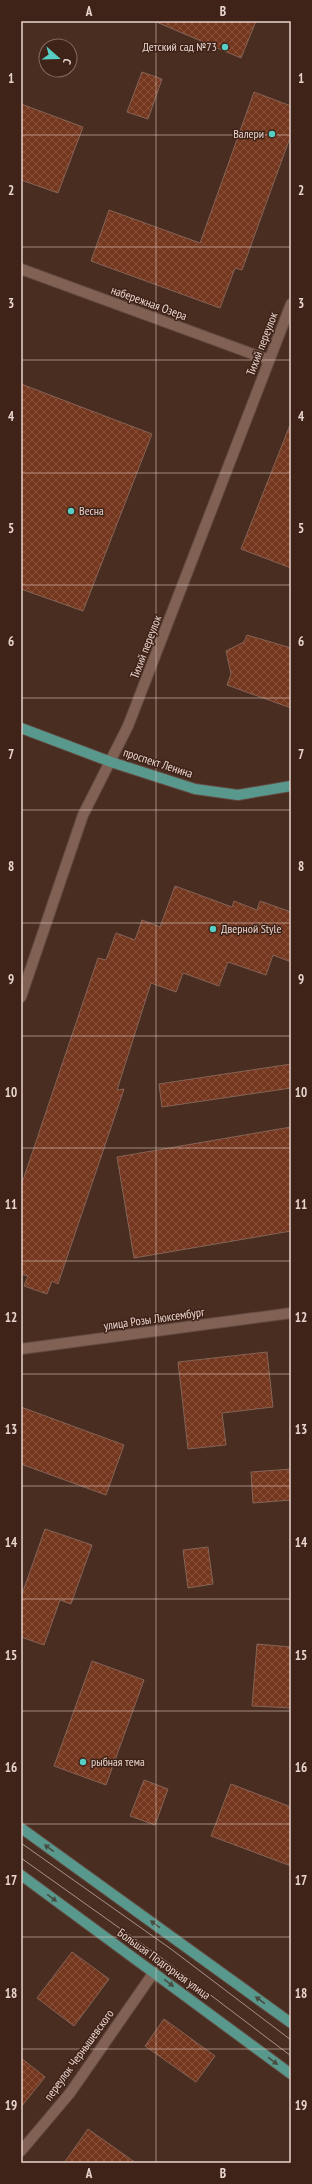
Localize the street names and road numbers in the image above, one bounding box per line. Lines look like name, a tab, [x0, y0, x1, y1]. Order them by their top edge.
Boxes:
street label: набережная Озера	[109, 282, 189, 323]
street label: Тихий переулок	[243, 310, 281, 378]
street label: Тихий переулок	[127, 613, 165, 681]
street label: проспект Ленина	[122, 744, 195, 781]
street label: улица Розы Люксембург	[102, 1304, 206, 1333]
street label: Большая Подгорная улица	[115, 1925, 214, 2003]
street label: переулок Чернышевского	[41, 2006, 117, 2103]

